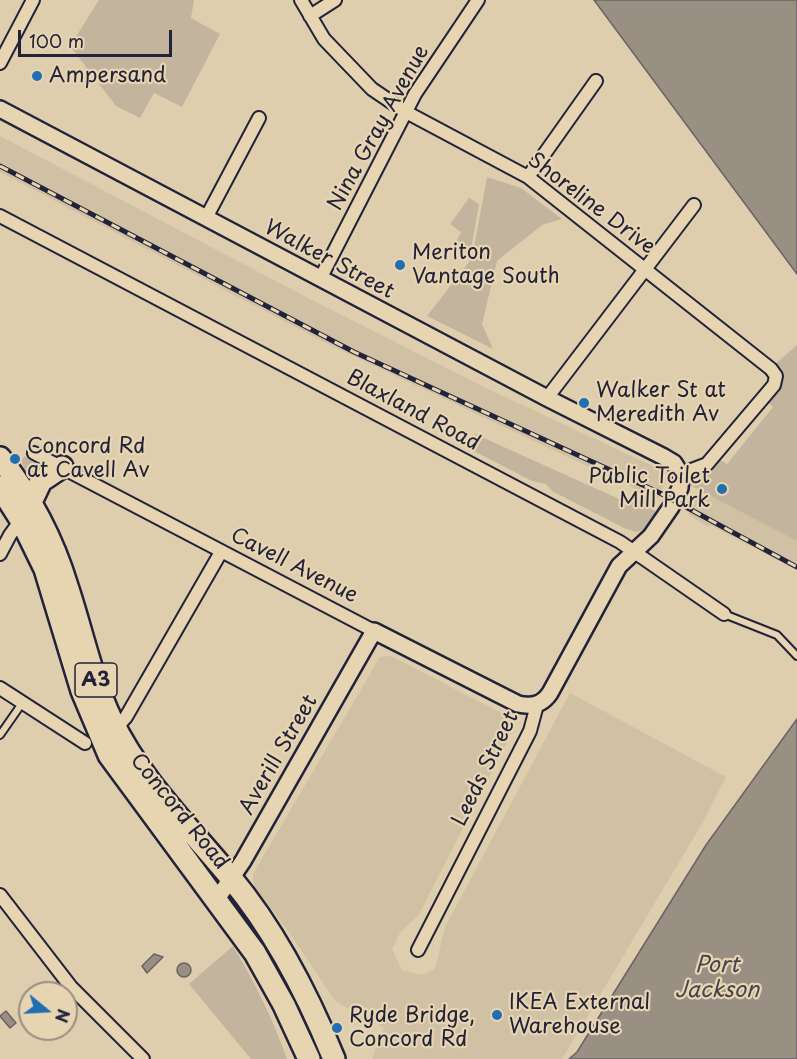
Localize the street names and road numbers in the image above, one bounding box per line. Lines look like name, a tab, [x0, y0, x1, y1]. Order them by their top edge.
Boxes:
street label: Nina Gray Avenue	[323, 41, 435, 215]
street label: Shoreline Drive	[522, 148, 660, 260]
street label: Walker Street	[260, 215, 398, 305]
street label: Blaxland Road	[342, 365, 484, 457]
street label: Cavell Avenue	[226, 523, 362, 609]
road number: A3	[75, 663, 117, 697]
street label: Averill Street	[235, 691, 323, 819]
street label: Leeds Street	[447, 707, 525, 831]
street label: Concord Road	[124, 749, 234, 875]

